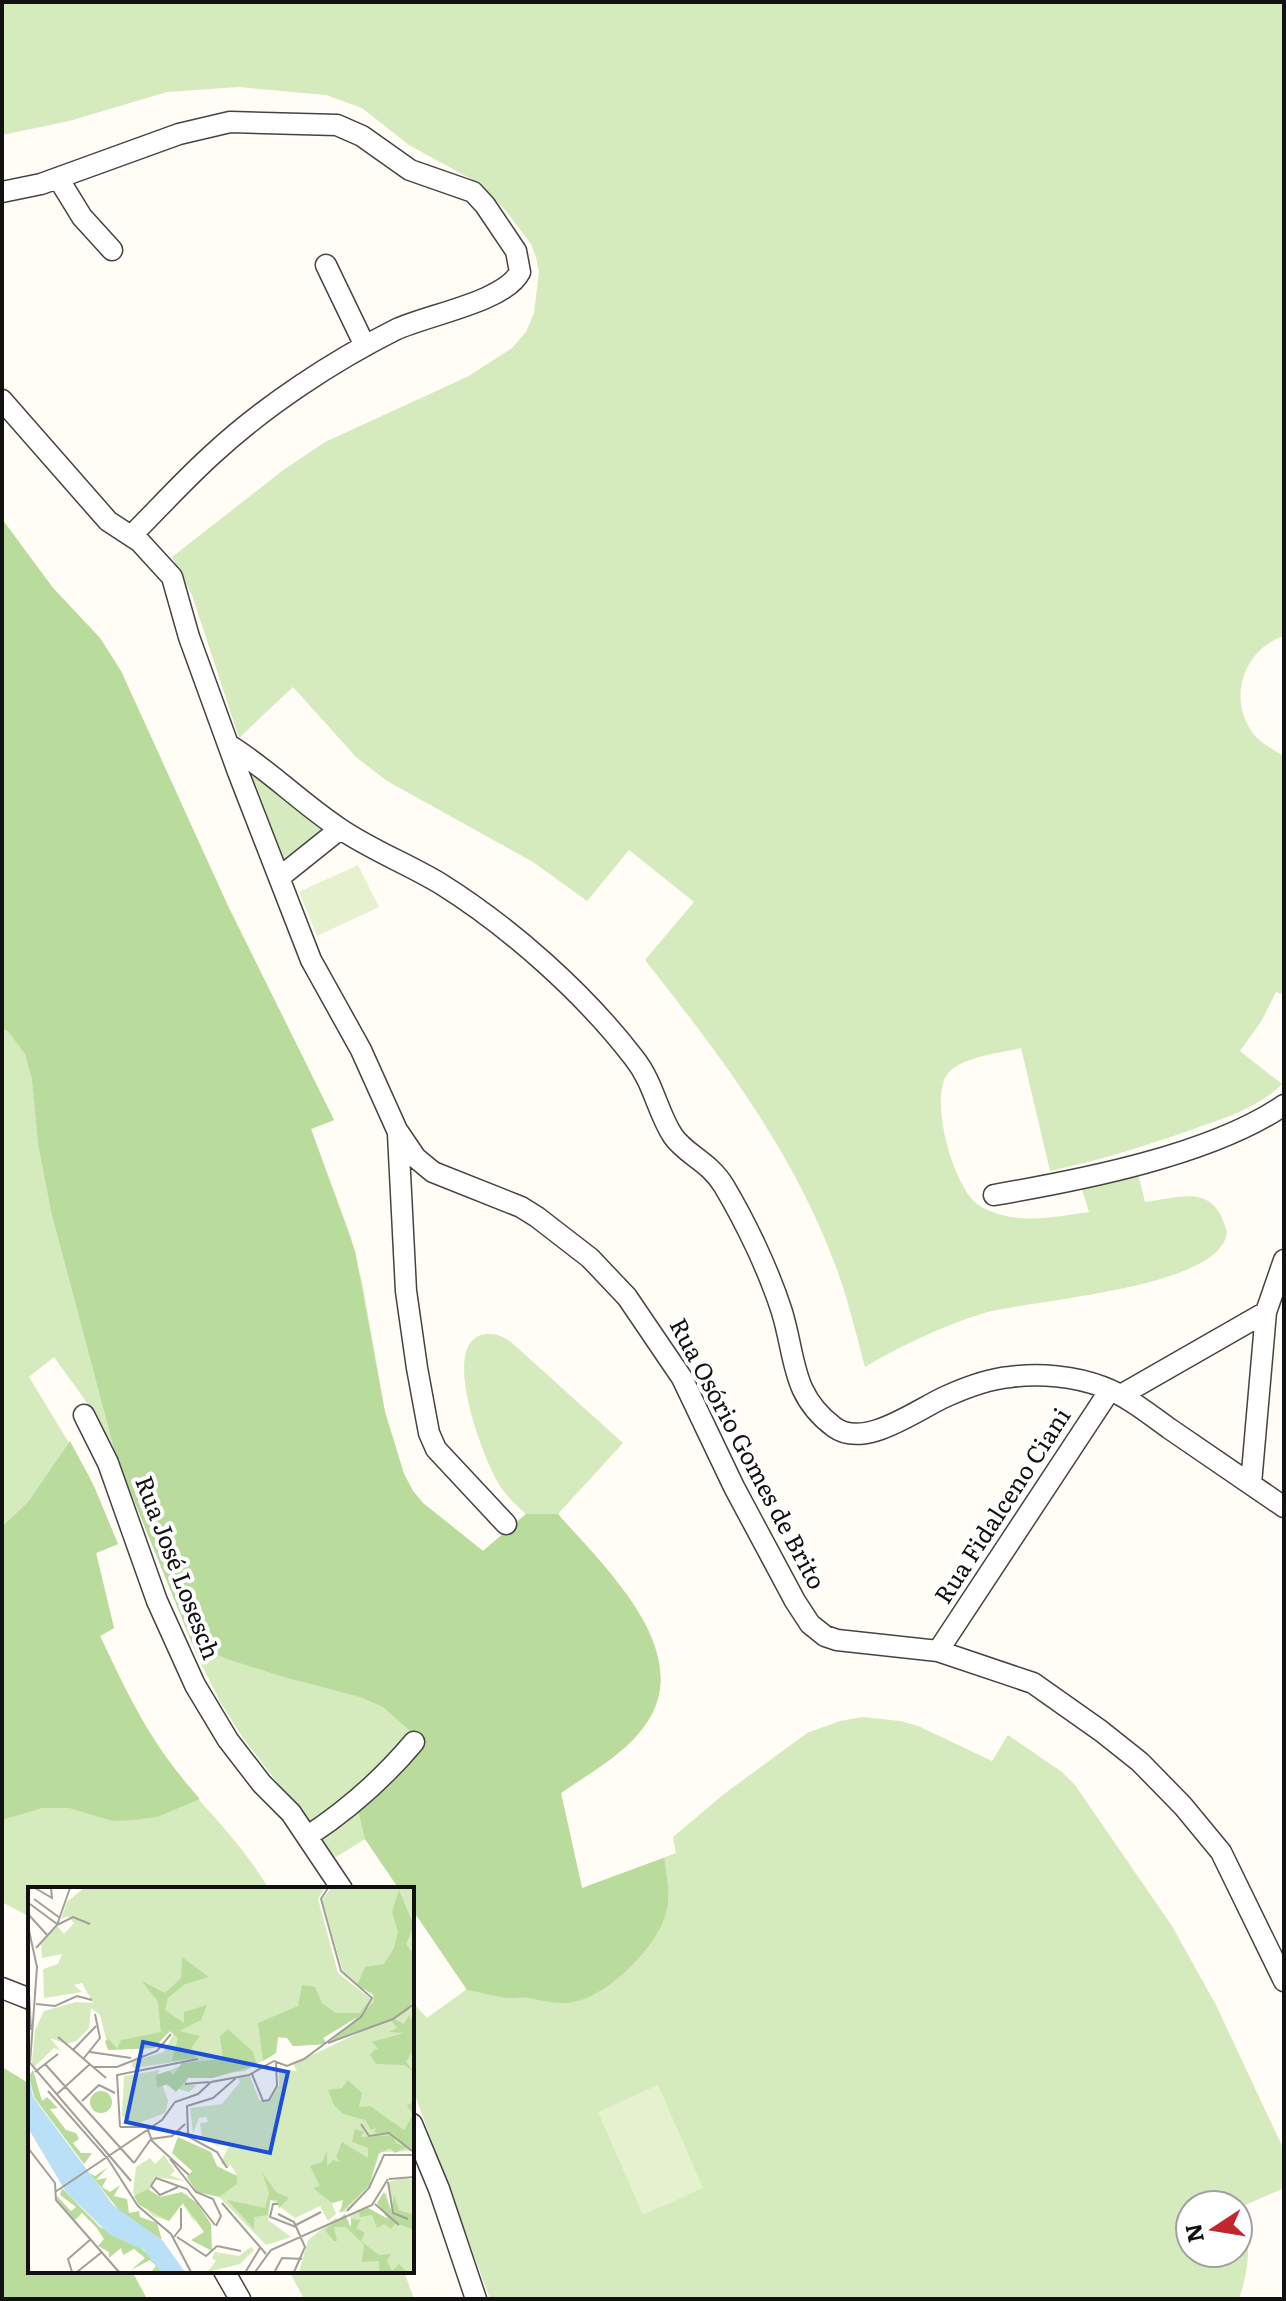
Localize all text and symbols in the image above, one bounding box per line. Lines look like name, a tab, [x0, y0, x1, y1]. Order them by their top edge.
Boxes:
street label: Rua Osório Gomes de Brito	[663, 1311, 836, 1595]
street label: Rua Fidalceno Ciani	[924, 1400, 1077, 1610]
street label: Rua José Losesch	[128, 1470, 230, 1664]
inset map	[28, 1887, 414, 2273]
north arrow	[1174, 2189, 1254, 2269]
text: N	[1175, 2221, 1211, 2246]

